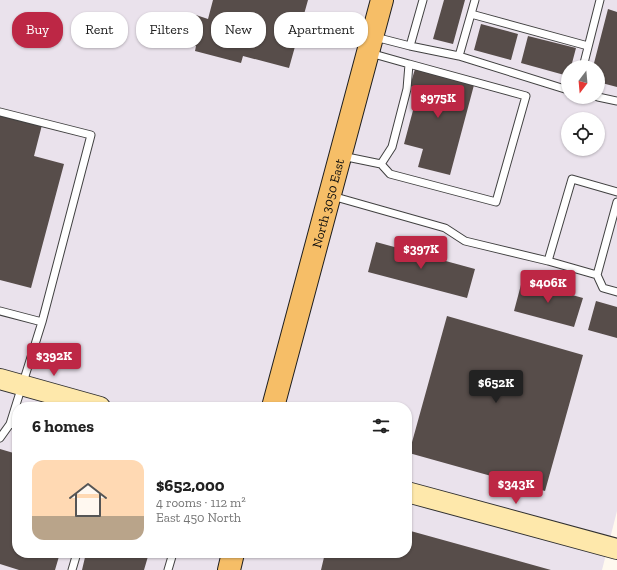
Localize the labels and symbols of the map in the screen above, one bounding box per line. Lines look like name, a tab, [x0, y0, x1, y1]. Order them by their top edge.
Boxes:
north arrow	[561, 60, 605, 104]
pin: $975K	[410, 85, 466, 119]
street label: North 3050 East	[308, 157, 347, 249]
pin: $397K	[393, 236, 449, 270]
pin: $406K	[520, 270, 576, 304]
pin: $392K	[26, 343, 82, 377]
pin: $652K	[468, 370, 524, 404]
pin: $343K	[488, 471, 544, 505]

